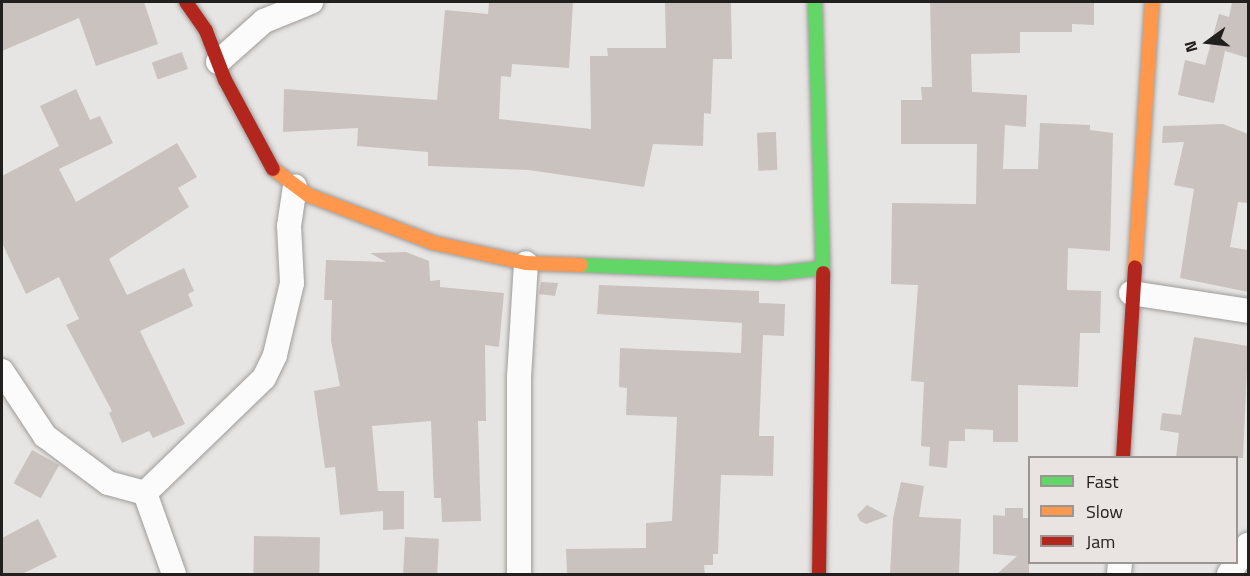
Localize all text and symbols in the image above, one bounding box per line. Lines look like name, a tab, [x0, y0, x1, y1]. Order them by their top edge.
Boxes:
north arrow	[1178, 12, 1238, 72]
text: N	[1178, 38, 1204, 55]
legend	[1028, 456, 1238, 564]
text: Fast	[1086, 468, 1119, 495]
text: Slow	[1086, 498, 1123, 525]
text: Jam	[1086, 528, 1115, 555]

